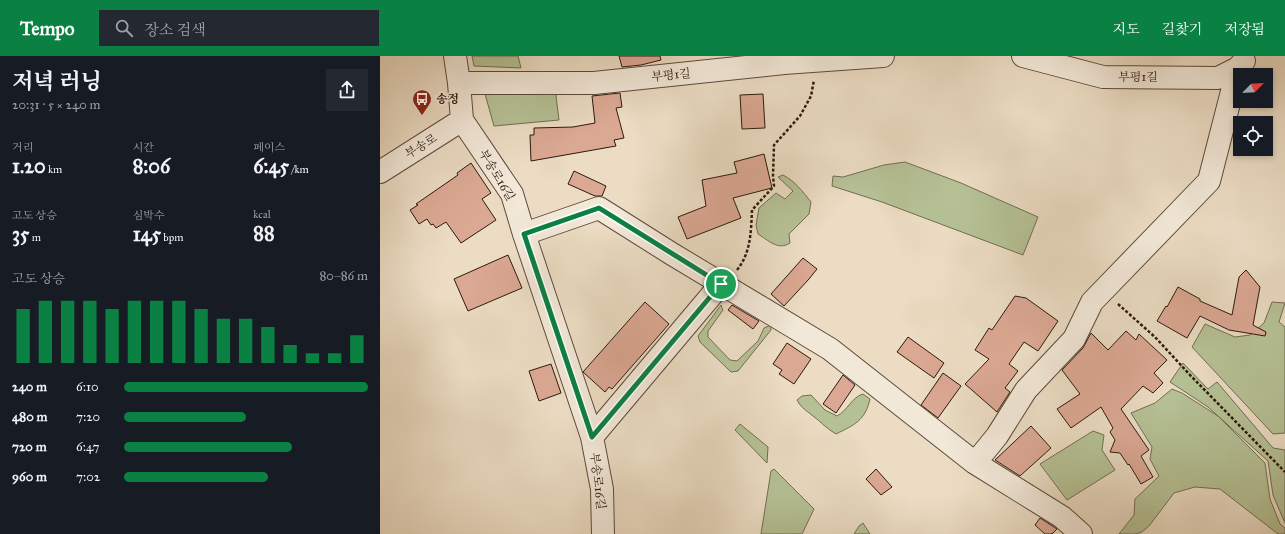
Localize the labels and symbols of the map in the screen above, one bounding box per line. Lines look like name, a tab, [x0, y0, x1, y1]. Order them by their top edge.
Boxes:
street label: 부평1길	[651, 66, 691, 84]
north arrow	[1233, 68, 1273, 108]
street label: 부평1길	[1118, 70, 1158, 84]
bus stop icon: 송정	[411, 88, 433, 116]
place label: 송정	[436, 92, 459, 106]
street label: 부송로	[403, 131, 440, 161]
street label: 부송로16길	[476, 147, 518, 203]
pin	[704, 267, 738, 301]
street label: 부송로16길	[588, 452, 608, 510]

